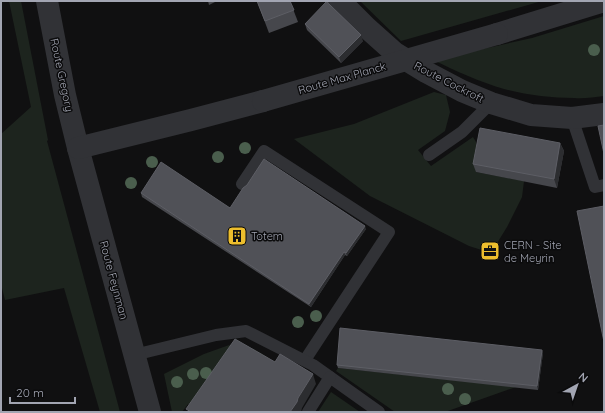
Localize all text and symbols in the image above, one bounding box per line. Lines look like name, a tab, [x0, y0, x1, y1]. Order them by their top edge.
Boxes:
street label: Route Gregory	[47, 37, 77, 113]
street label: Route Cockroft	[412, 58, 487, 106]
street label: Route Max Planck	[296, 59, 388, 97]
building icon: Totem	[226, 225, 248, 247]
place label: Totem	[251, 229, 283, 243]
place label: CERN - Site de Meyrin	[504, 238, 562, 265]
street label: Route Feynman	[97, 239, 131, 321]
office icon: CERN - Site de Meyrin	[479, 240, 501, 262]
north arrow	[557, 365, 597, 405]
text: N	[576, 369, 591, 385]
scale bar	[10, 379, 75, 405]
text: 20 m	[16, 385, 44, 400]

